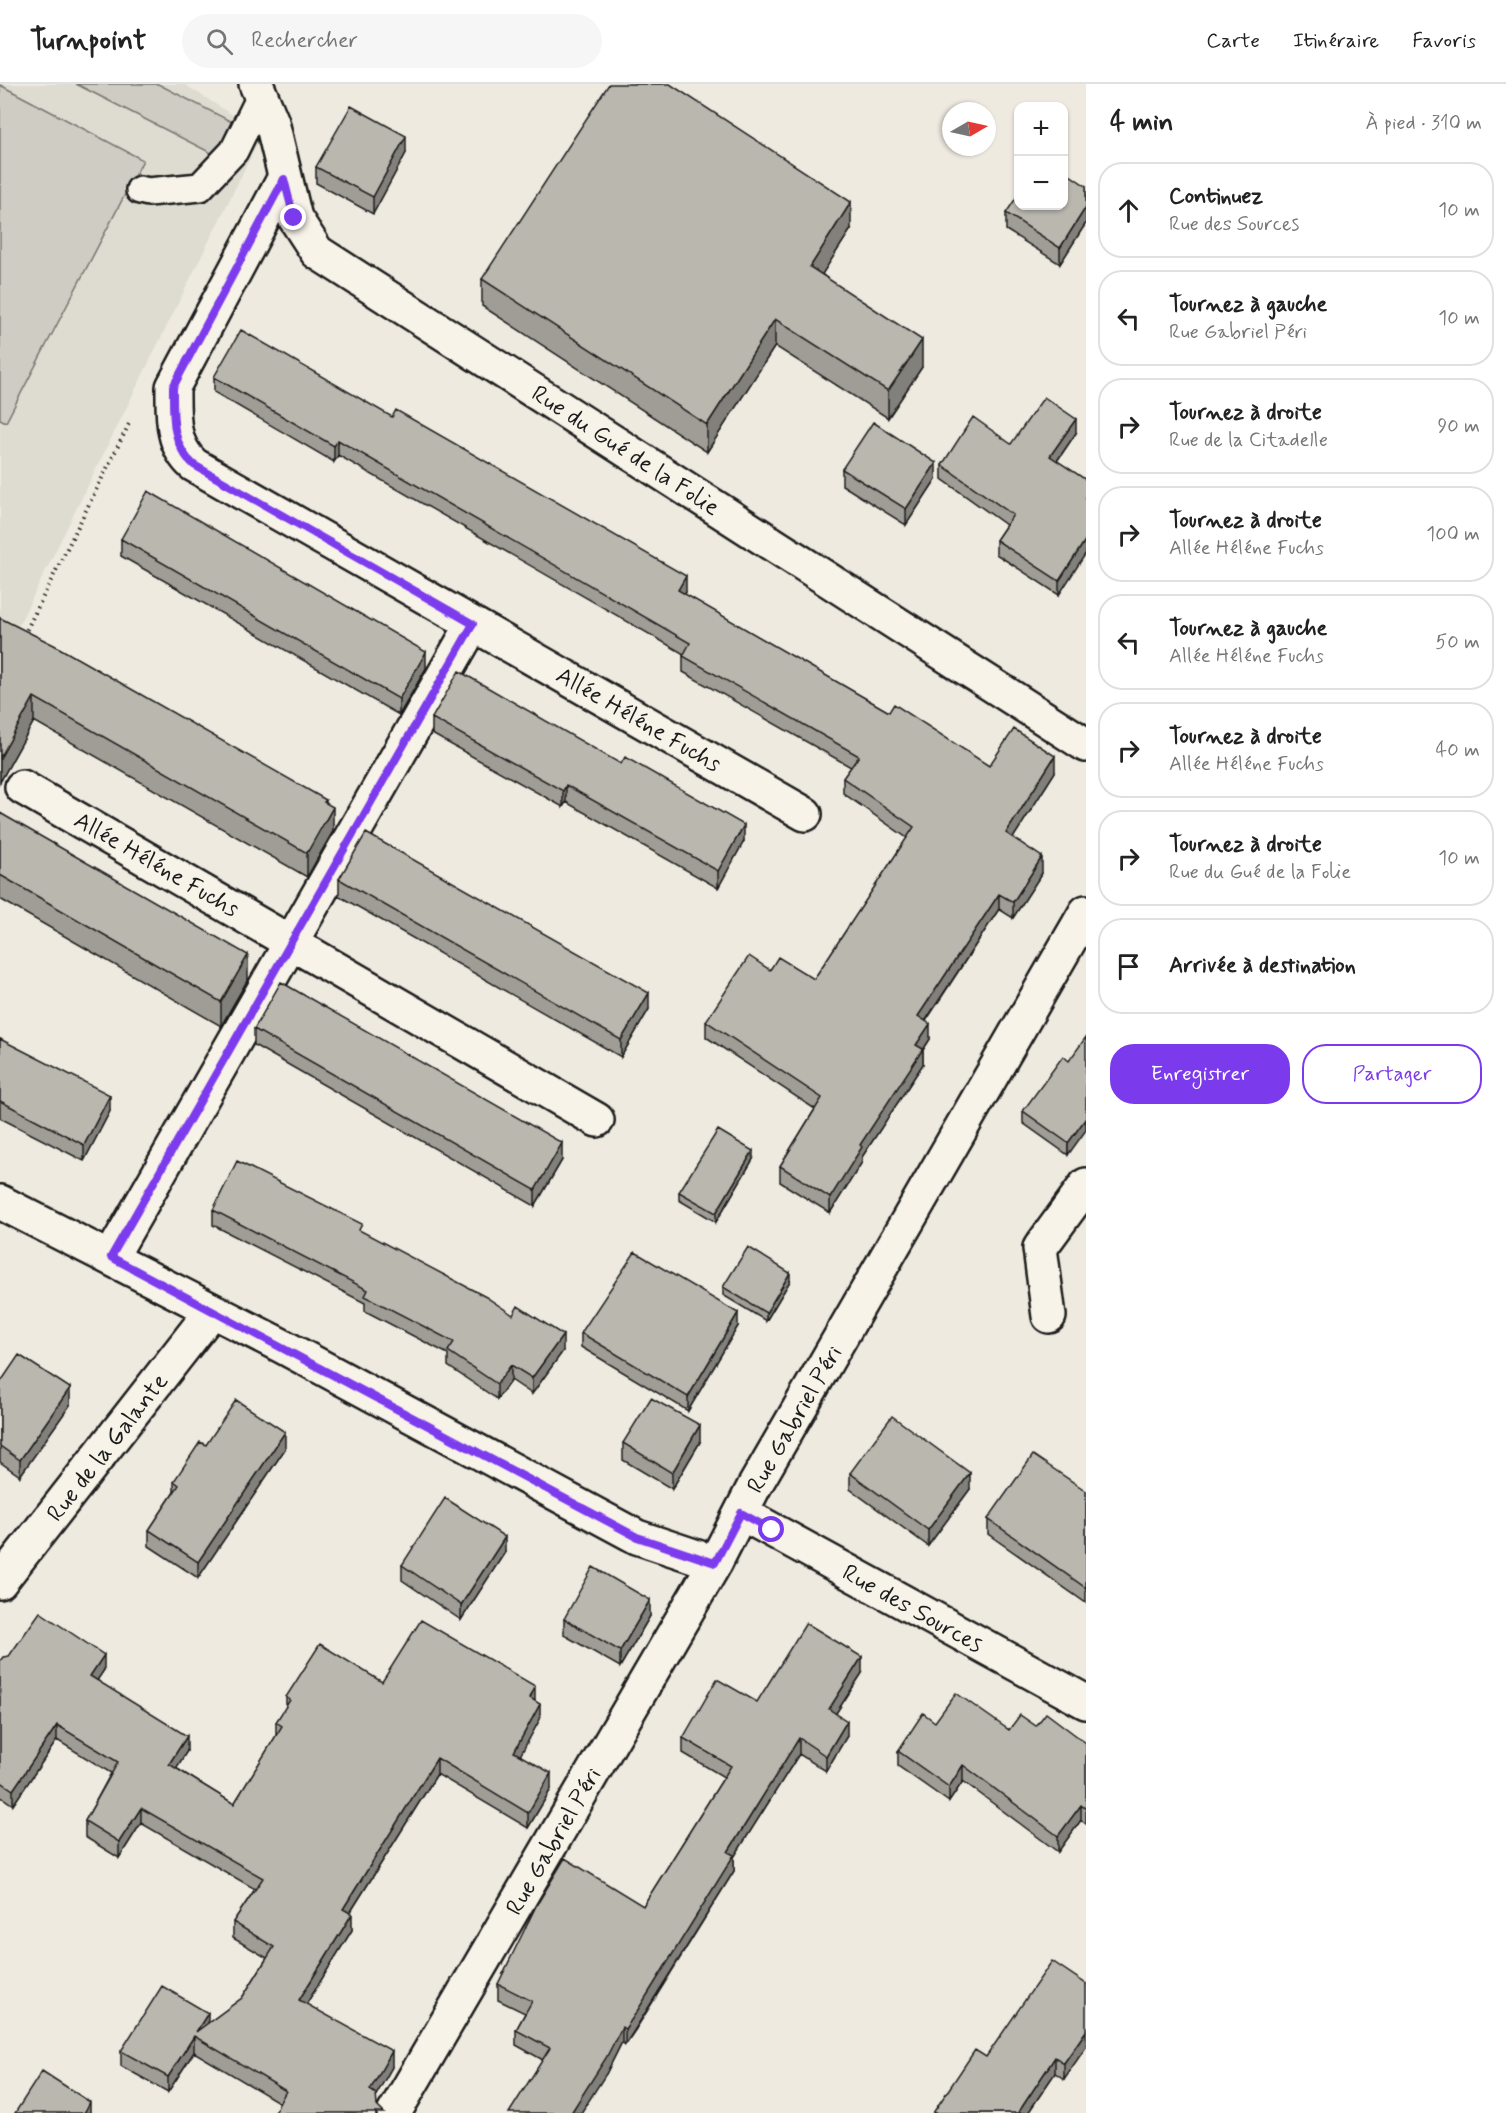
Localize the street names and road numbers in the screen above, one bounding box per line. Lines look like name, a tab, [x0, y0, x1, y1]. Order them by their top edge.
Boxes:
street label: Rue du Gué de la Folie	[525, 379, 725, 524]
street label: Allée Héléne Fuchs	[550, 660, 727, 780]
street label: Allée Héléne Fuchs	[68, 805, 245, 925]
street label: Rue Gabriel Péri	[740, 1340, 850, 1499]
street label: Rue de la Galante	[40, 1367, 176, 1529]
street label: Rue des Sources	[836, 1558, 988, 1661]
street label: Rue Gabriel Péri	[499, 1762, 609, 1921]

